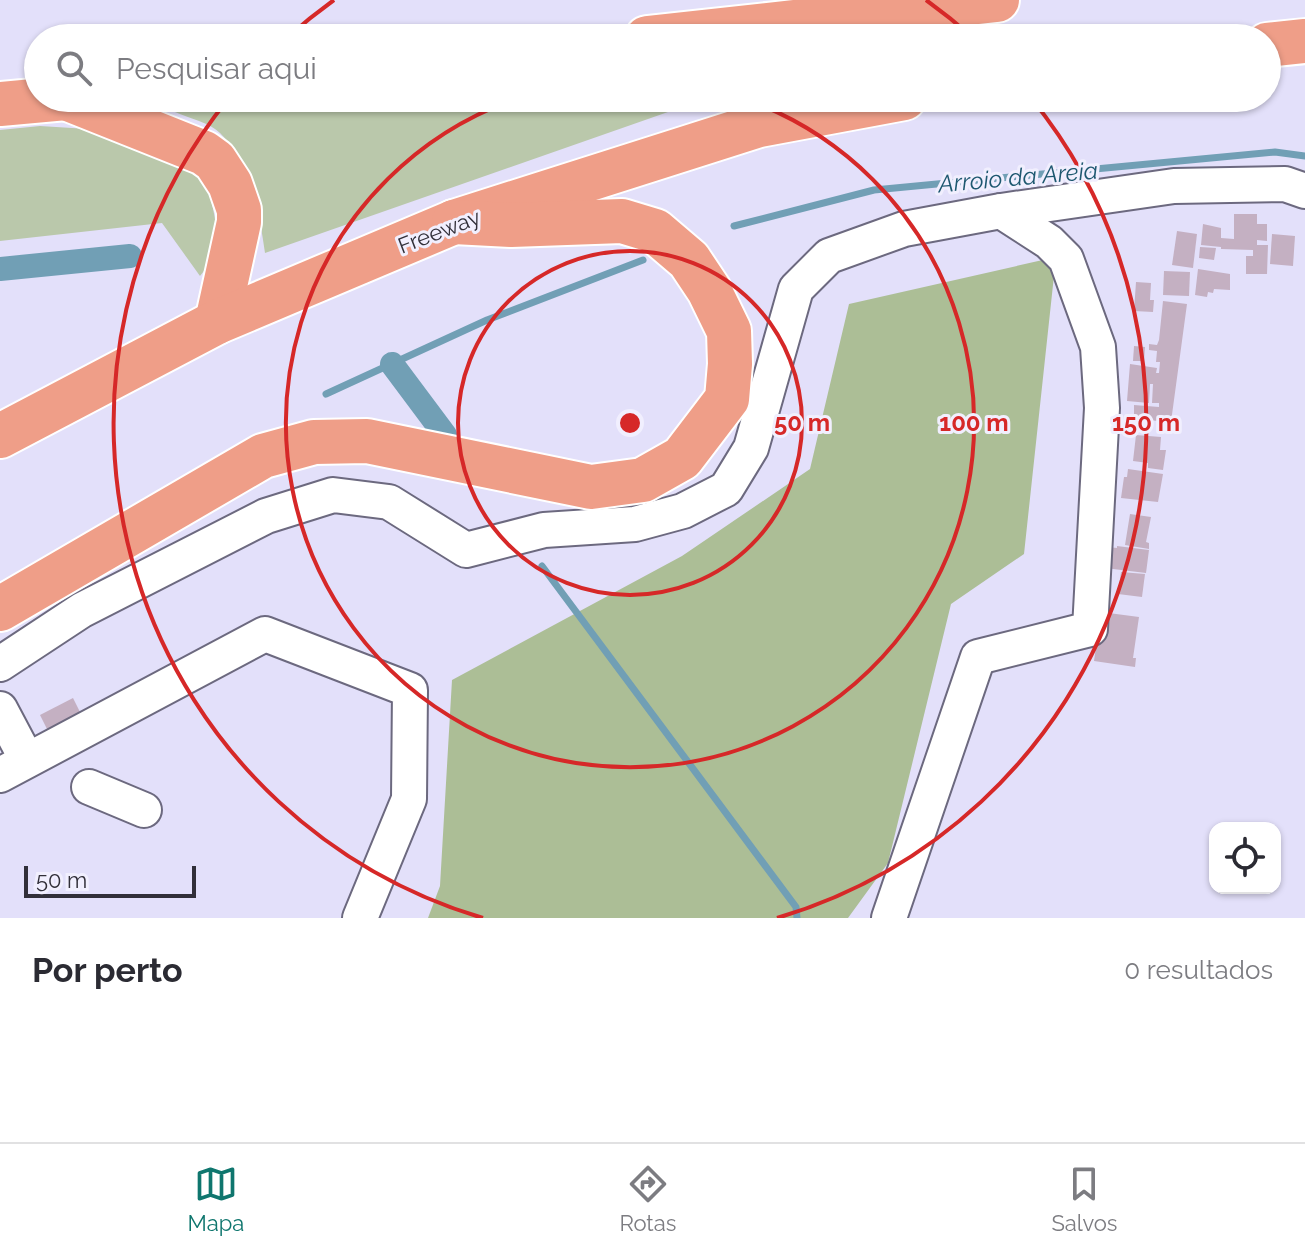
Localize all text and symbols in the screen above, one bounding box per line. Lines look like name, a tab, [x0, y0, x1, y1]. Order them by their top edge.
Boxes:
search box	[24, 24, 1281, 112]
icon: search	[52, 46, 96, 90]
text: Pesquisar aqui	[116, 51, 317, 86]
water label: Arroio da Areia	[935, 156, 1099, 199]
street label: Freeway	[394, 203, 484, 259]
text: 50 m	[774, 408, 830, 437]
text: 100 m	[939, 408, 1009, 437]
text: 150 m	[1112, 408, 1180, 437]
centre of rings	[616, 409, 644, 437]
map controls	[1209, 822, 1281, 894]
button: locate	[1209, 822, 1281, 894]
scale bar	[24, 862, 196, 898]
text: 50 m	[36, 867, 87, 893]
text: Por perto	[32, 950, 183, 990]
text: 0 resultados	[1124, 955, 1273, 985]
tab: Mapa	[188, 1162, 244, 1236]
tab: Rotas	[619, 1162, 676, 1236]
tab: Salvos	[1051, 1162, 1117, 1236]

